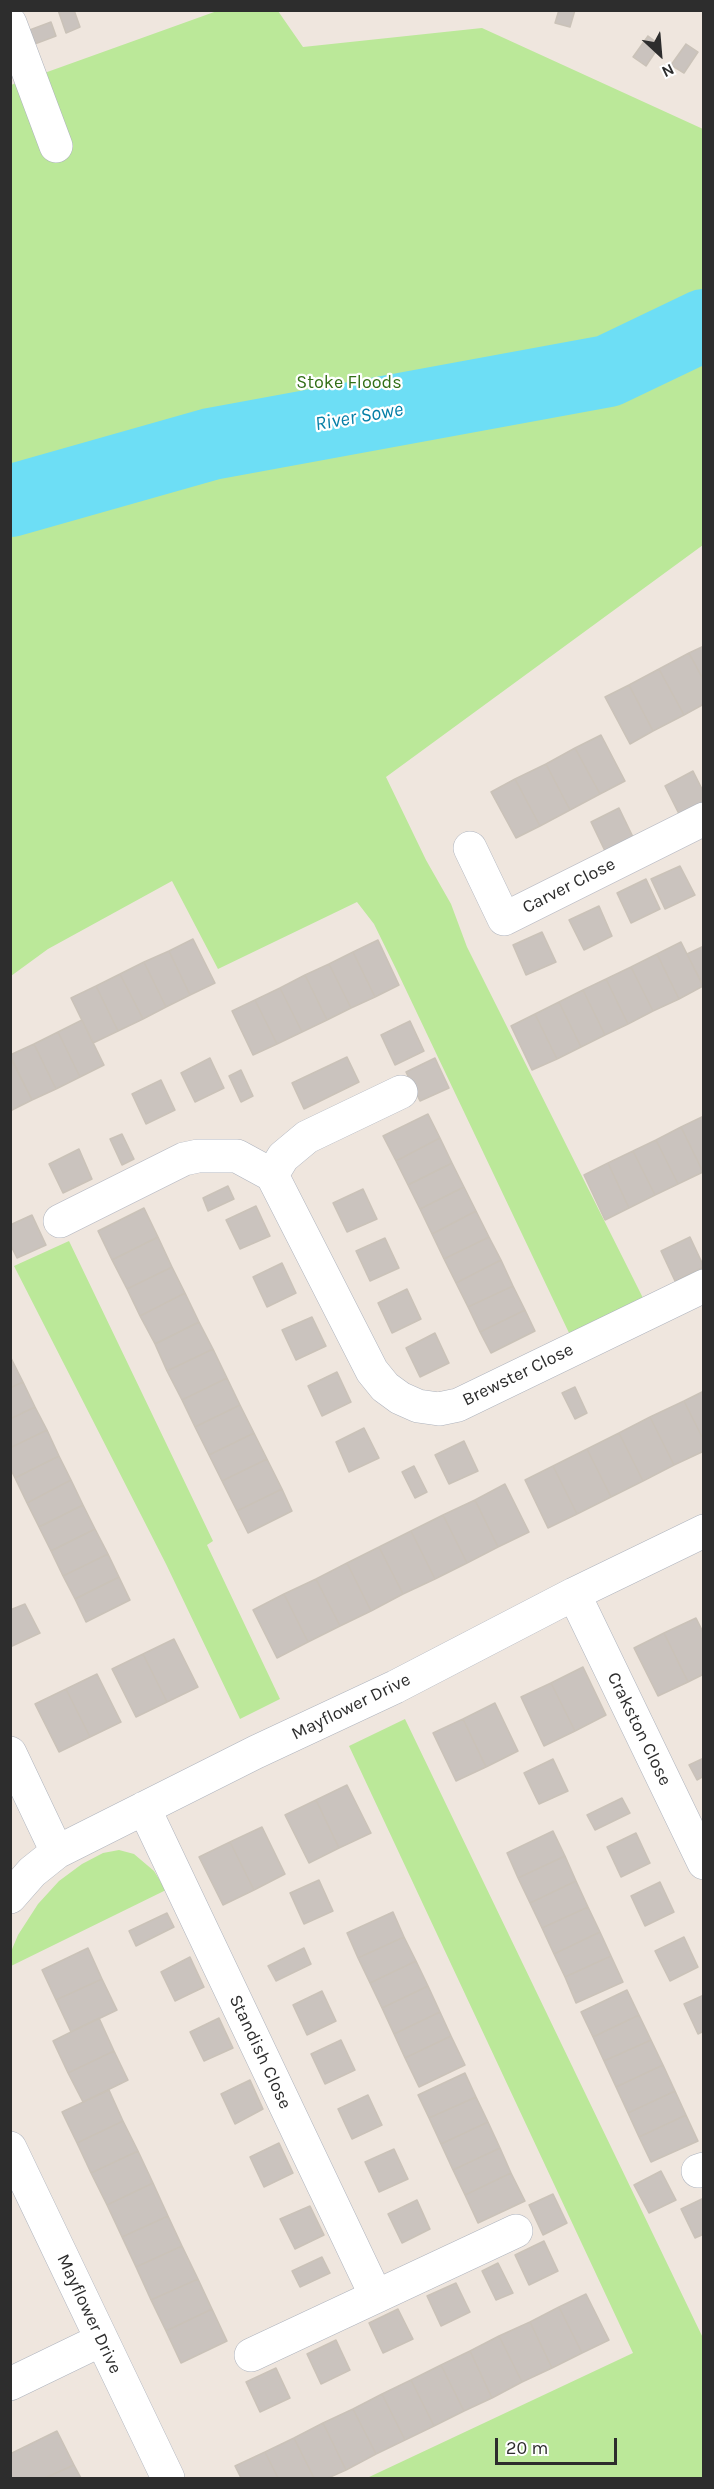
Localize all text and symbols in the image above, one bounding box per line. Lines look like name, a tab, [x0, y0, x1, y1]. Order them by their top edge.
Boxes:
north arrow	[630, 24, 690, 84]
text: N	[659, 60, 677, 82]
park label: Stoke Floods	[296, 372, 402, 394]
water label: River Sowe	[313, 397, 405, 437]
street label: Carver Close	[519, 853, 619, 919]
street label: Brewster Close	[459, 1339, 577, 1411]
street label: Mayflower Drive	[288, 1669, 414, 1745]
street label: Crakston Close	[602, 1669, 676, 1789]
street label: Standish Close	[224, 1991, 296, 2113]
street label: Mayflower Drive	[52, 2251, 126, 2377]
scale bar	[498, 2426, 620, 2464]
text: 20 m	[506, 2437, 548, 2459]

